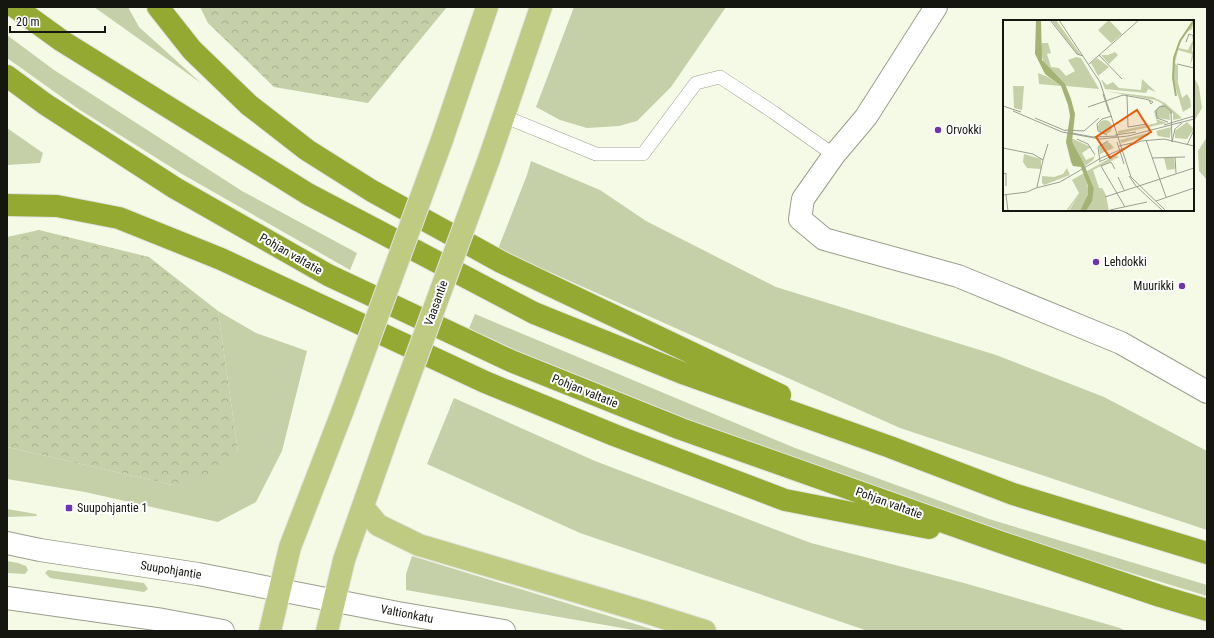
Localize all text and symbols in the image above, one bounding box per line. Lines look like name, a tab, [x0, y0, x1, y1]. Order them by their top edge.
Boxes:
scale bar	[10, 8, 105, 34]
text: 20 m	[16, 15, 40, 29]
inset map	[1003, 20, 1194, 211]
place label: Orvokki	[946, 123, 982, 137]
marker: Orvokki	[933, 125, 943, 135]
street label: Pohjan valtatie	[257, 230, 325, 278]
place label: Lehdokki	[1104, 255, 1147, 269]
marker: Lehdokki	[1091, 257, 1101, 267]
street label: Vaasantie	[421, 278, 451, 327]
place label: Muurikki	[1133, 279, 1174, 293]
marker: Muurikki	[1177, 281, 1187, 291]
street label: Pohjan valtatie	[550, 371, 621, 411]
street label: Pohjan valtatie	[854, 484, 925, 522]
place label: Suupohjantie 1	[77, 501, 147, 515]
marker: Suupohjantie 1	[64, 503, 74, 513]
street label: Suupohjantie	[139, 558, 203, 582]
street label: Valtionkatu	[379, 602, 435, 626]

